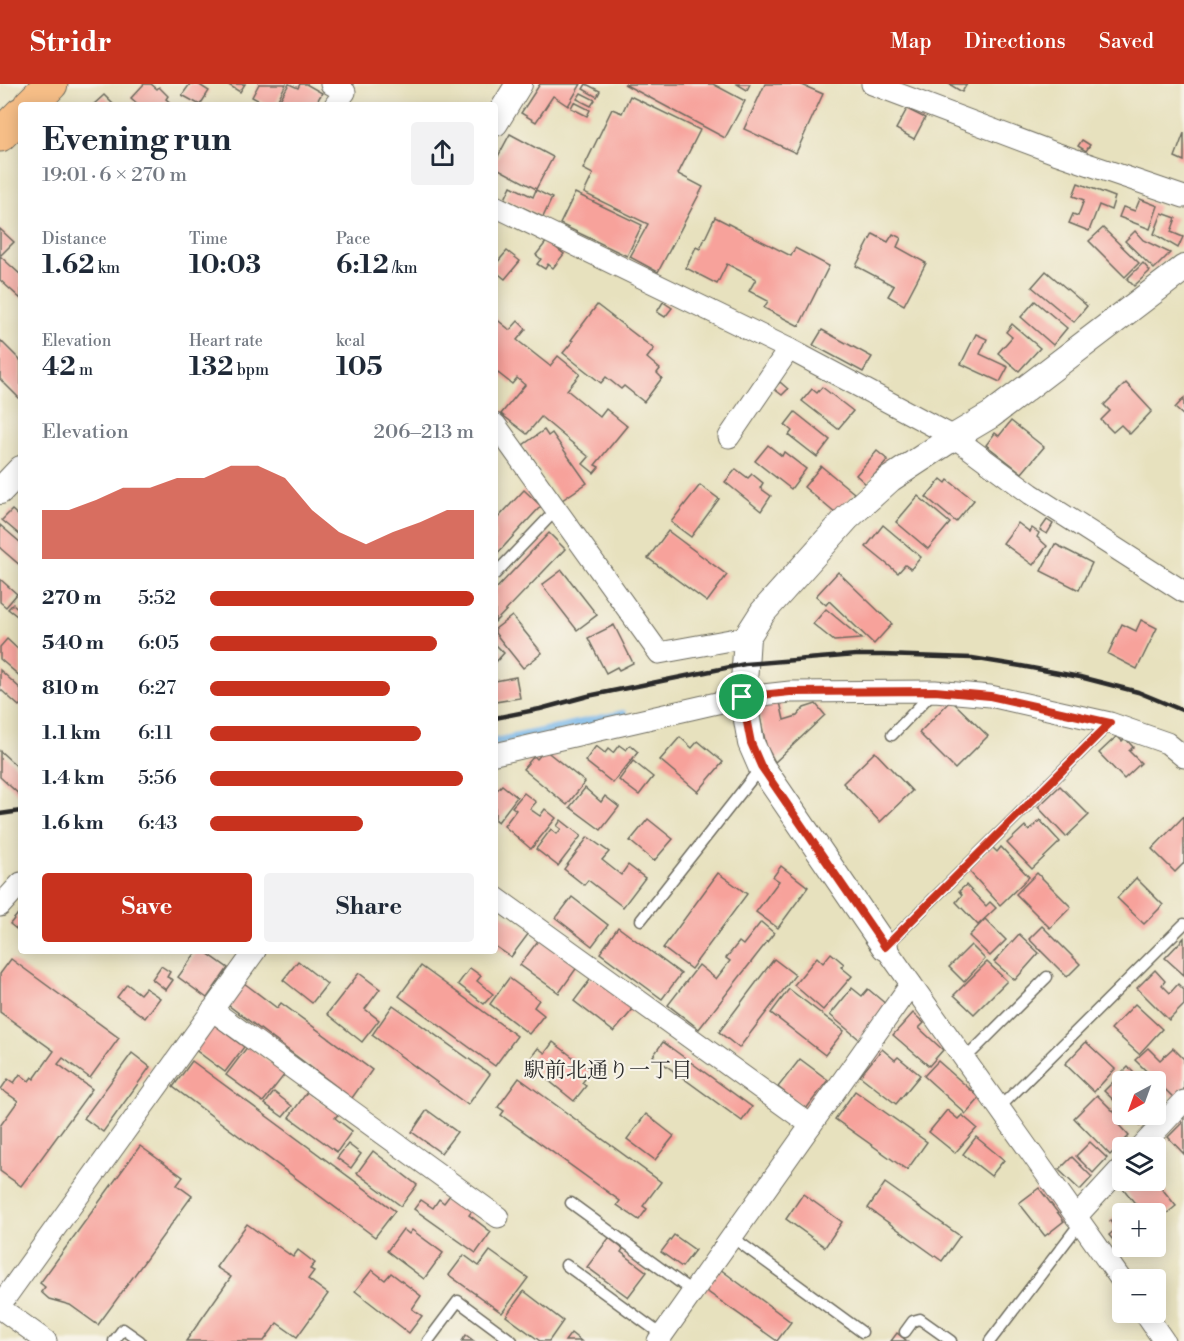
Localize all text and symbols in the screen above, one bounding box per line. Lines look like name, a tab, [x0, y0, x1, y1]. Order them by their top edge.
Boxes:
text: Stridr	[30, 25, 112, 60]
text: Map	[890, 29, 932, 55]
text: Directions	[965, 29, 1066, 55]
text: Saved	[1099, 29, 1154, 55]
text: Evening run	[42, 120, 231, 161]
button: share	[411, 122, 474, 185]
text: 19:01 · 6 × 270 m	[42, 163, 187, 188]
text: Distance	[42, 229, 107, 249]
text: Time	[189, 229, 228, 249]
text: Pace	[336, 229, 370, 249]
text: 1.62	[42, 249, 94, 281]
text: 10:03	[189, 249, 261, 281]
text: 6:12	[336, 249, 389, 281]
text: km	[94, 258, 120, 278]
text: /km	[389, 258, 417, 278]
text: Elevation	[42, 331, 111, 351]
text: Heart rate	[189, 331, 263, 351]
text: kcal	[336, 331, 365, 351]
text: 42	[42, 351, 76, 383]
text: 132	[189, 351, 233, 383]
text: 105	[336, 351, 383, 383]
text: m	[76, 360, 93, 380]
text: bpm	[233, 360, 269, 380]
text: Elevation	[42, 420, 129, 445]
text: 206–213 m	[374, 420, 474, 445]
text: 270 m	[42, 586, 101, 611]
text: 5:52	[138, 586, 176, 611]
text: 540 m	[42, 631, 104, 656]
text: 6:05	[138, 631, 179, 656]
pin	[716, 671, 767, 722]
text: 810 m	[42, 676, 99, 701]
text: 6:27	[138, 676, 176, 701]
icon: arrive	[725, 680, 758, 713]
text: 1.1 km	[42, 721, 101, 746]
text: 6:11	[138, 721, 173, 746]
text: 1.4 km	[42, 766, 104, 791]
text: 5:56	[138, 766, 177, 791]
text: 1.6 km	[42, 811, 104, 836]
text: 6:43	[138, 811, 178, 836]
button: Save	[42, 873, 252, 942]
button: Share	[264, 873, 474, 942]
district label: 駅前北通り一丁目	[524, 1058, 692, 1084]
north arrow	[1112, 1071, 1166, 1125]
map controls	[1112, 1071, 1166, 1323]
button: layers	[1112, 1137, 1166, 1191]
button: +	[1112, 1203, 1166, 1257]
button: −	[1112, 1269, 1166, 1323]

